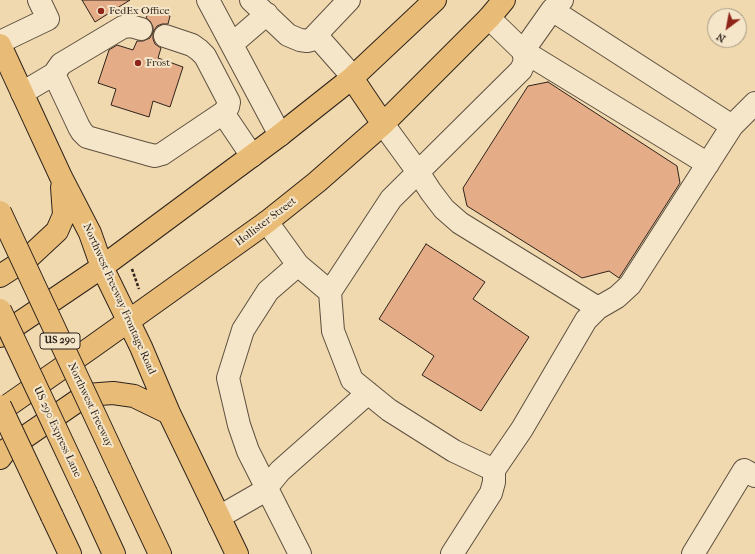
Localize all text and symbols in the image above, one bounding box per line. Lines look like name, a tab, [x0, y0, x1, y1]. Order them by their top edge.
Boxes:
place label: FedEx Office	[109, 4, 170, 18]
marker: FedEx Office	[96, 6, 106, 16]
north arrow	[707, 8, 747, 48]
text: N	[714, 30, 728, 45]
place label: Frost	[146, 56, 170, 70]
marker: Frost	[133, 58, 143, 68]
street label: Hollister Street	[233, 195, 299, 249]
street label: Northwest Freeway Frontage Road	[80, 221, 158, 377]
road number: US 290	[40, 333, 80, 349]
street label: Northwest Freeway	[65, 360, 115, 450]
street label: US 290 Express Lane	[30, 384, 84, 480]

